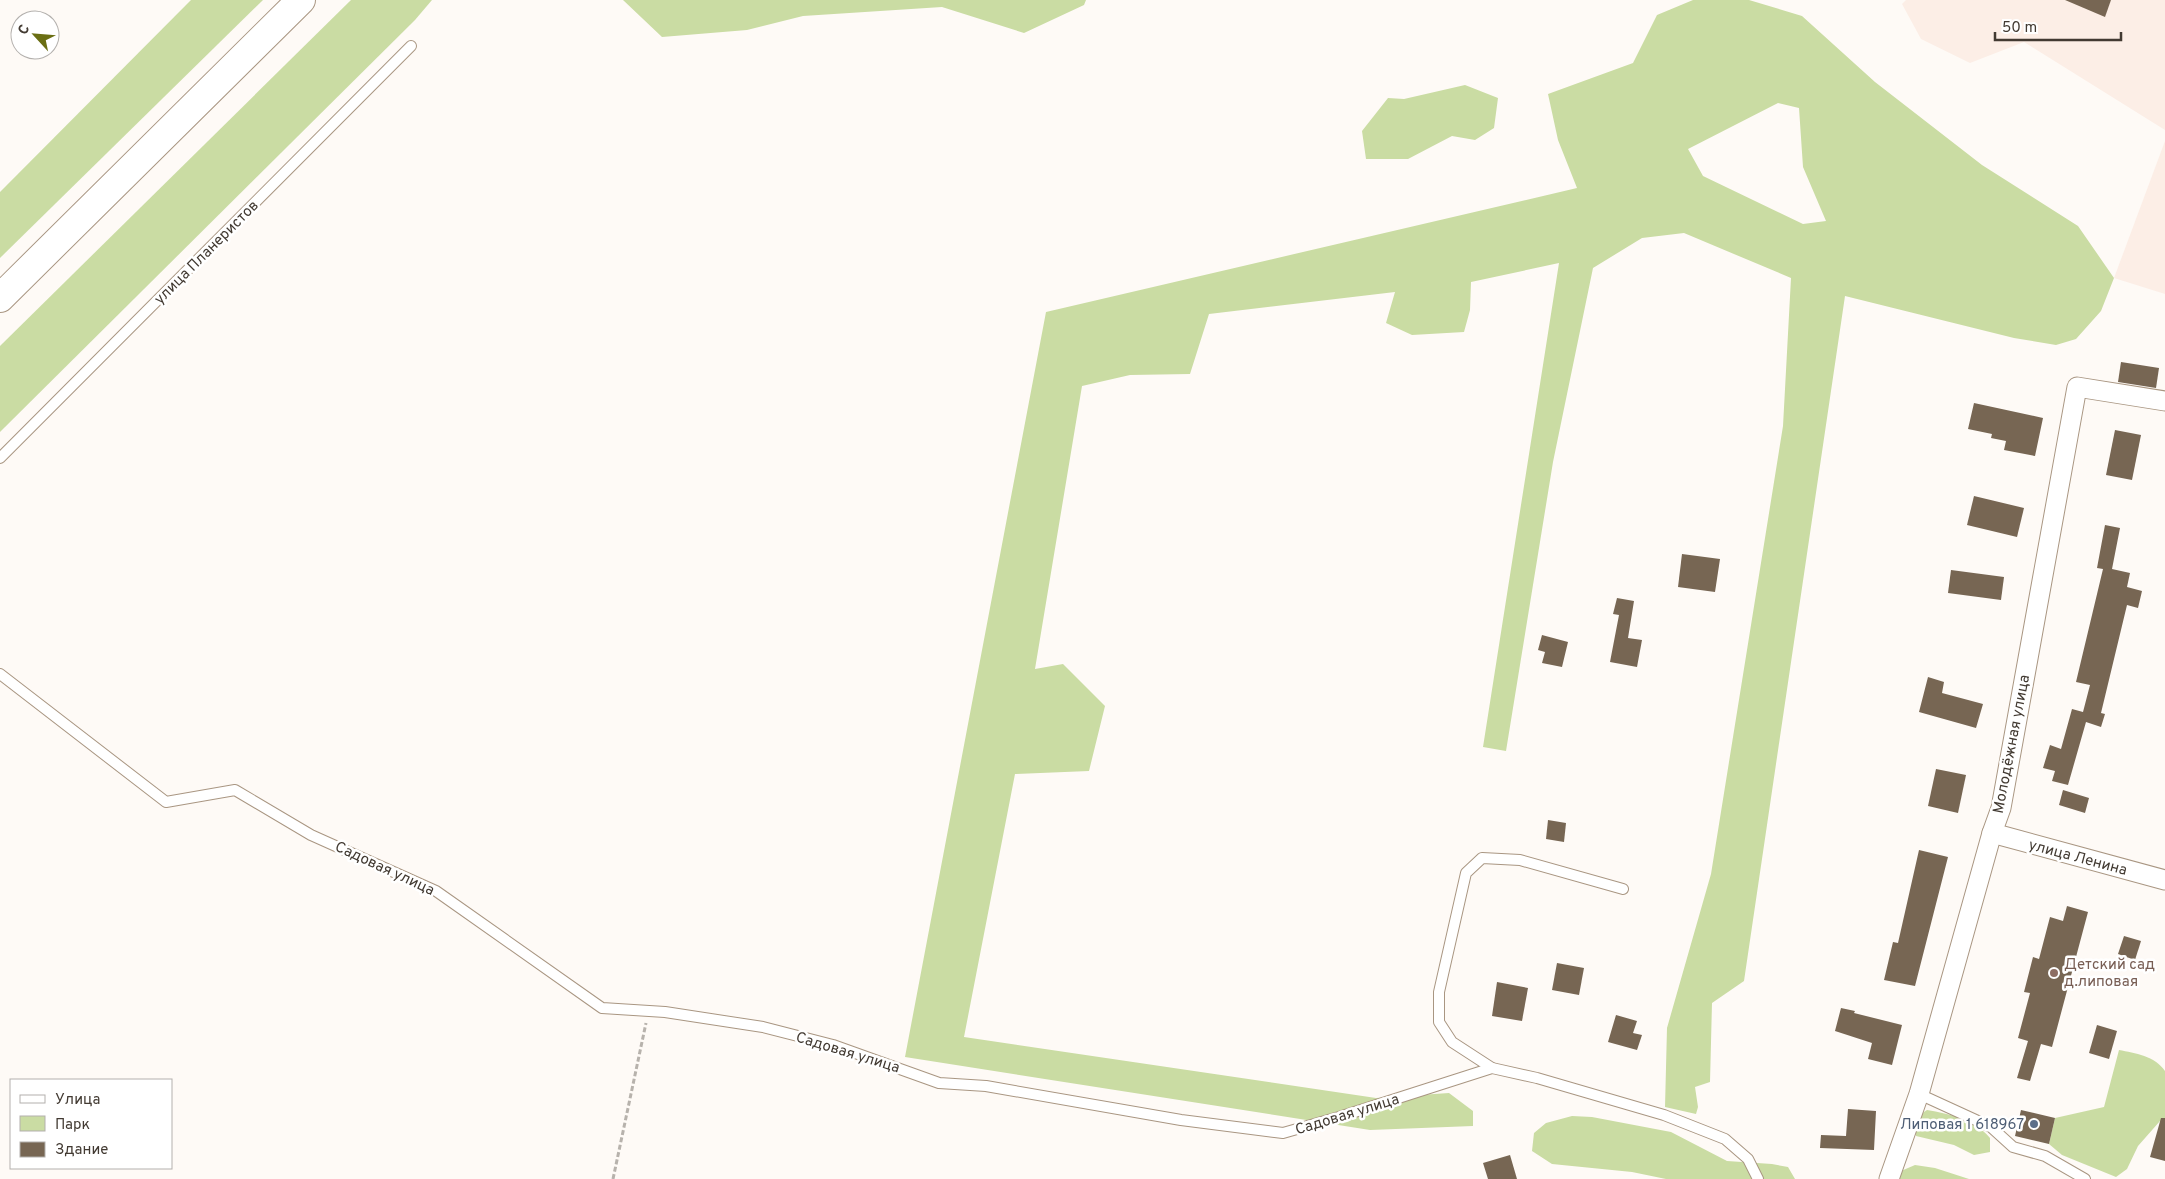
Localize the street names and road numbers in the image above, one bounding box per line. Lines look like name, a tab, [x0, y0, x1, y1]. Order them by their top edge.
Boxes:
street label: улица Планеристов	[151, 197, 263, 309]
street label: Молодёжная улица	[1990, 673, 2035, 815]
street label: улица Ленина	[2026, 836, 2129, 881]
street label: Садовая улица	[332, 838, 437, 901]
street label: Садовая улица	[793, 1029, 902, 1078]
street label: Садовая улица	[1293, 1091, 1402, 1140]

